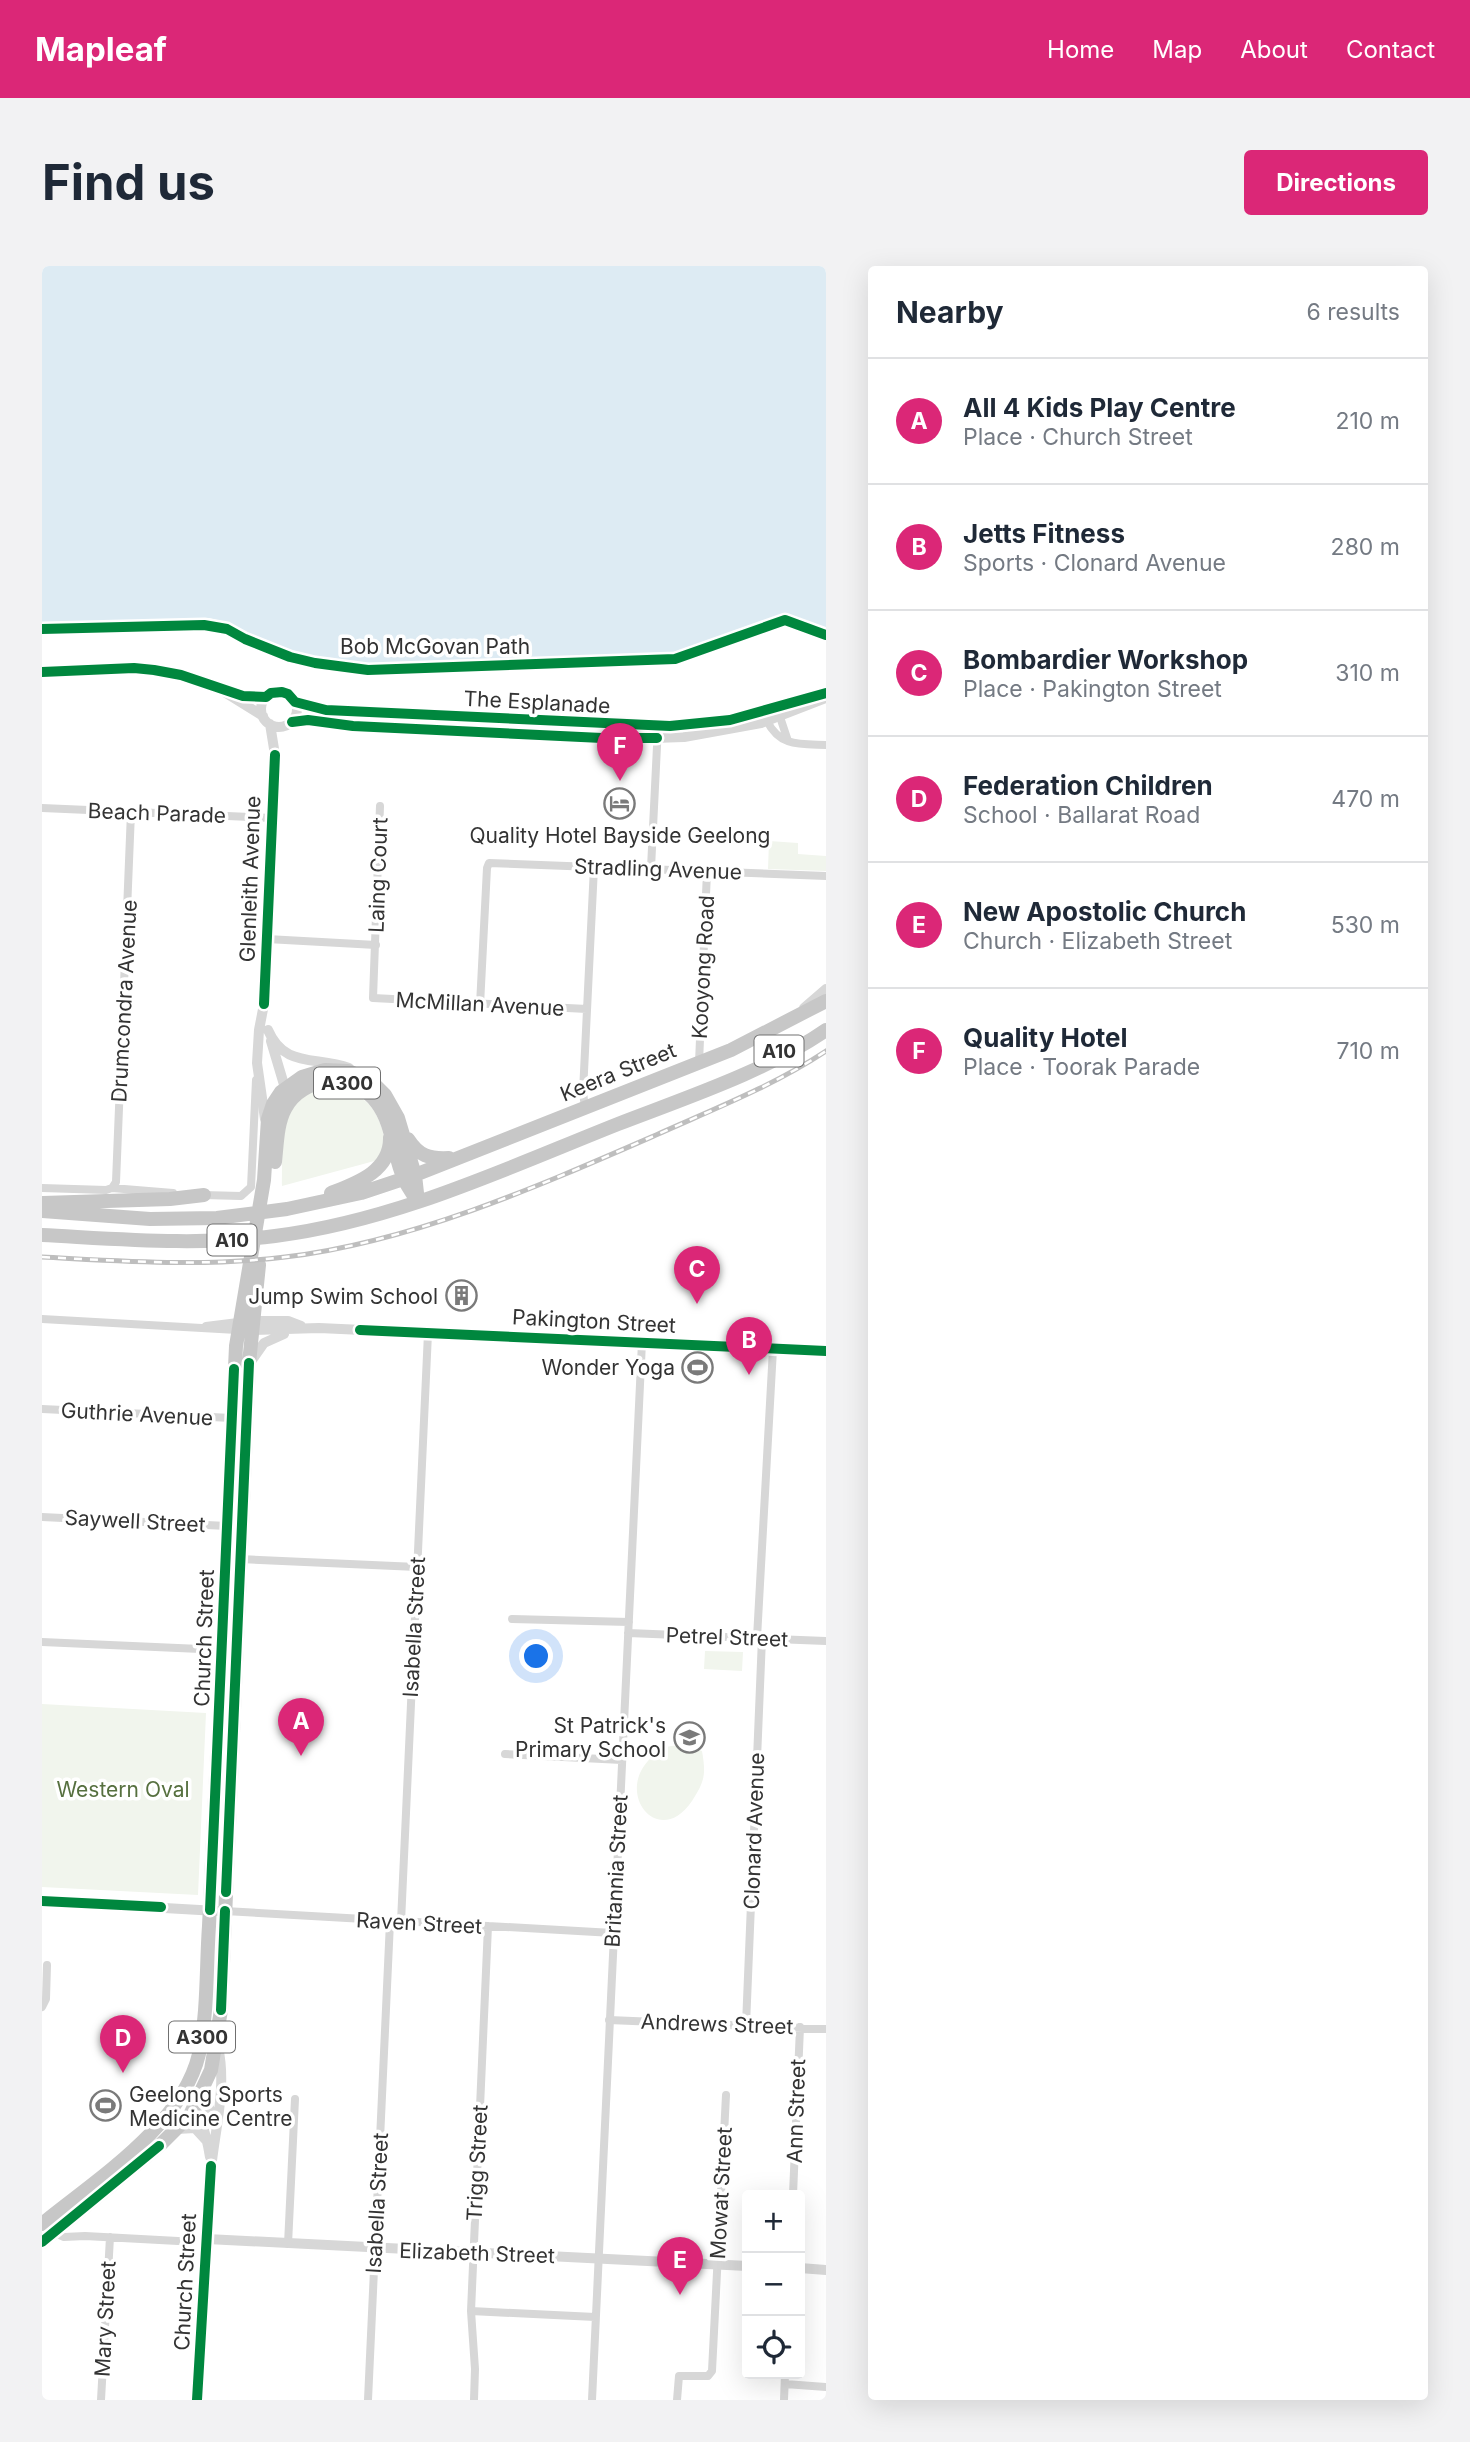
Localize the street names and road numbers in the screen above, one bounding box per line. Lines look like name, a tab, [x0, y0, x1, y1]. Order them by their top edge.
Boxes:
street label: Bob McGovan Path	[340, 634, 530, 659]
street label: The Esplanade	[463, 686, 611, 718]
street label: Glenleith Avenue	[235, 795, 265, 963]
street label: Beach Parade	[87, 798, 227, 828]
street label: Laing Court	[363, 817, 393, 933]
street label: Stradling Avenue	[574, 854, 742, 884]
street label: Kooyong Road	[687, 894, 719, 1040]
street label: Drumcondra Avenue	[106, 899, 142, 1103]
street label: McMillan Avenue	[395, 987, 565, 1021]
road number: A10	[754, 1036, 804, 1066]
street label: Keera Street	[556, 1037, 680, 1107]
road number: A300	[314, 1068, 380, 1098]
road number: A10	[208, 1224, 256, 1256]
street label: Pakington Street	[511, 1304, 677, 1338]
street label: Guthrie Avenue	[60, 1398, 214, 1430]
street label: Saywell Street	[64, 1505, 206, 1537]
street label: Isabella Street	[398, 1556, 430, 1698]
street label: Church Street	[189, 1569, 219, 1707]
street label: Petrel Street	[665, 1622, 789, 1652]
street label: Clonard Avenue	[739, 1752, 769, 1910]
street label: Britannia Street	[600, 1794, 632, 1948]
street label: Raven Street	[355, 1907, 483, 1939]
street label: Andrews Street	[640, 2009, 794, 2039]
road number: A300	[169, 2022, 235, 2052]
street label: Ann Street	[782, 2058, 810, 2164]
street label: Trigg Street	[461, 2104, 493, 2222]
street label: Mowat Street	[705, 2126, 737, 2260]
street label: Isabella Street	[361, 2132, 393, 2274]
street label: Church Street	[169, 2213, 201, 2351]
street label: Elizabeth Street	[399, 2238, 555, 2268]
street label: Mary Street	[89, 2260, 121, 2378]

